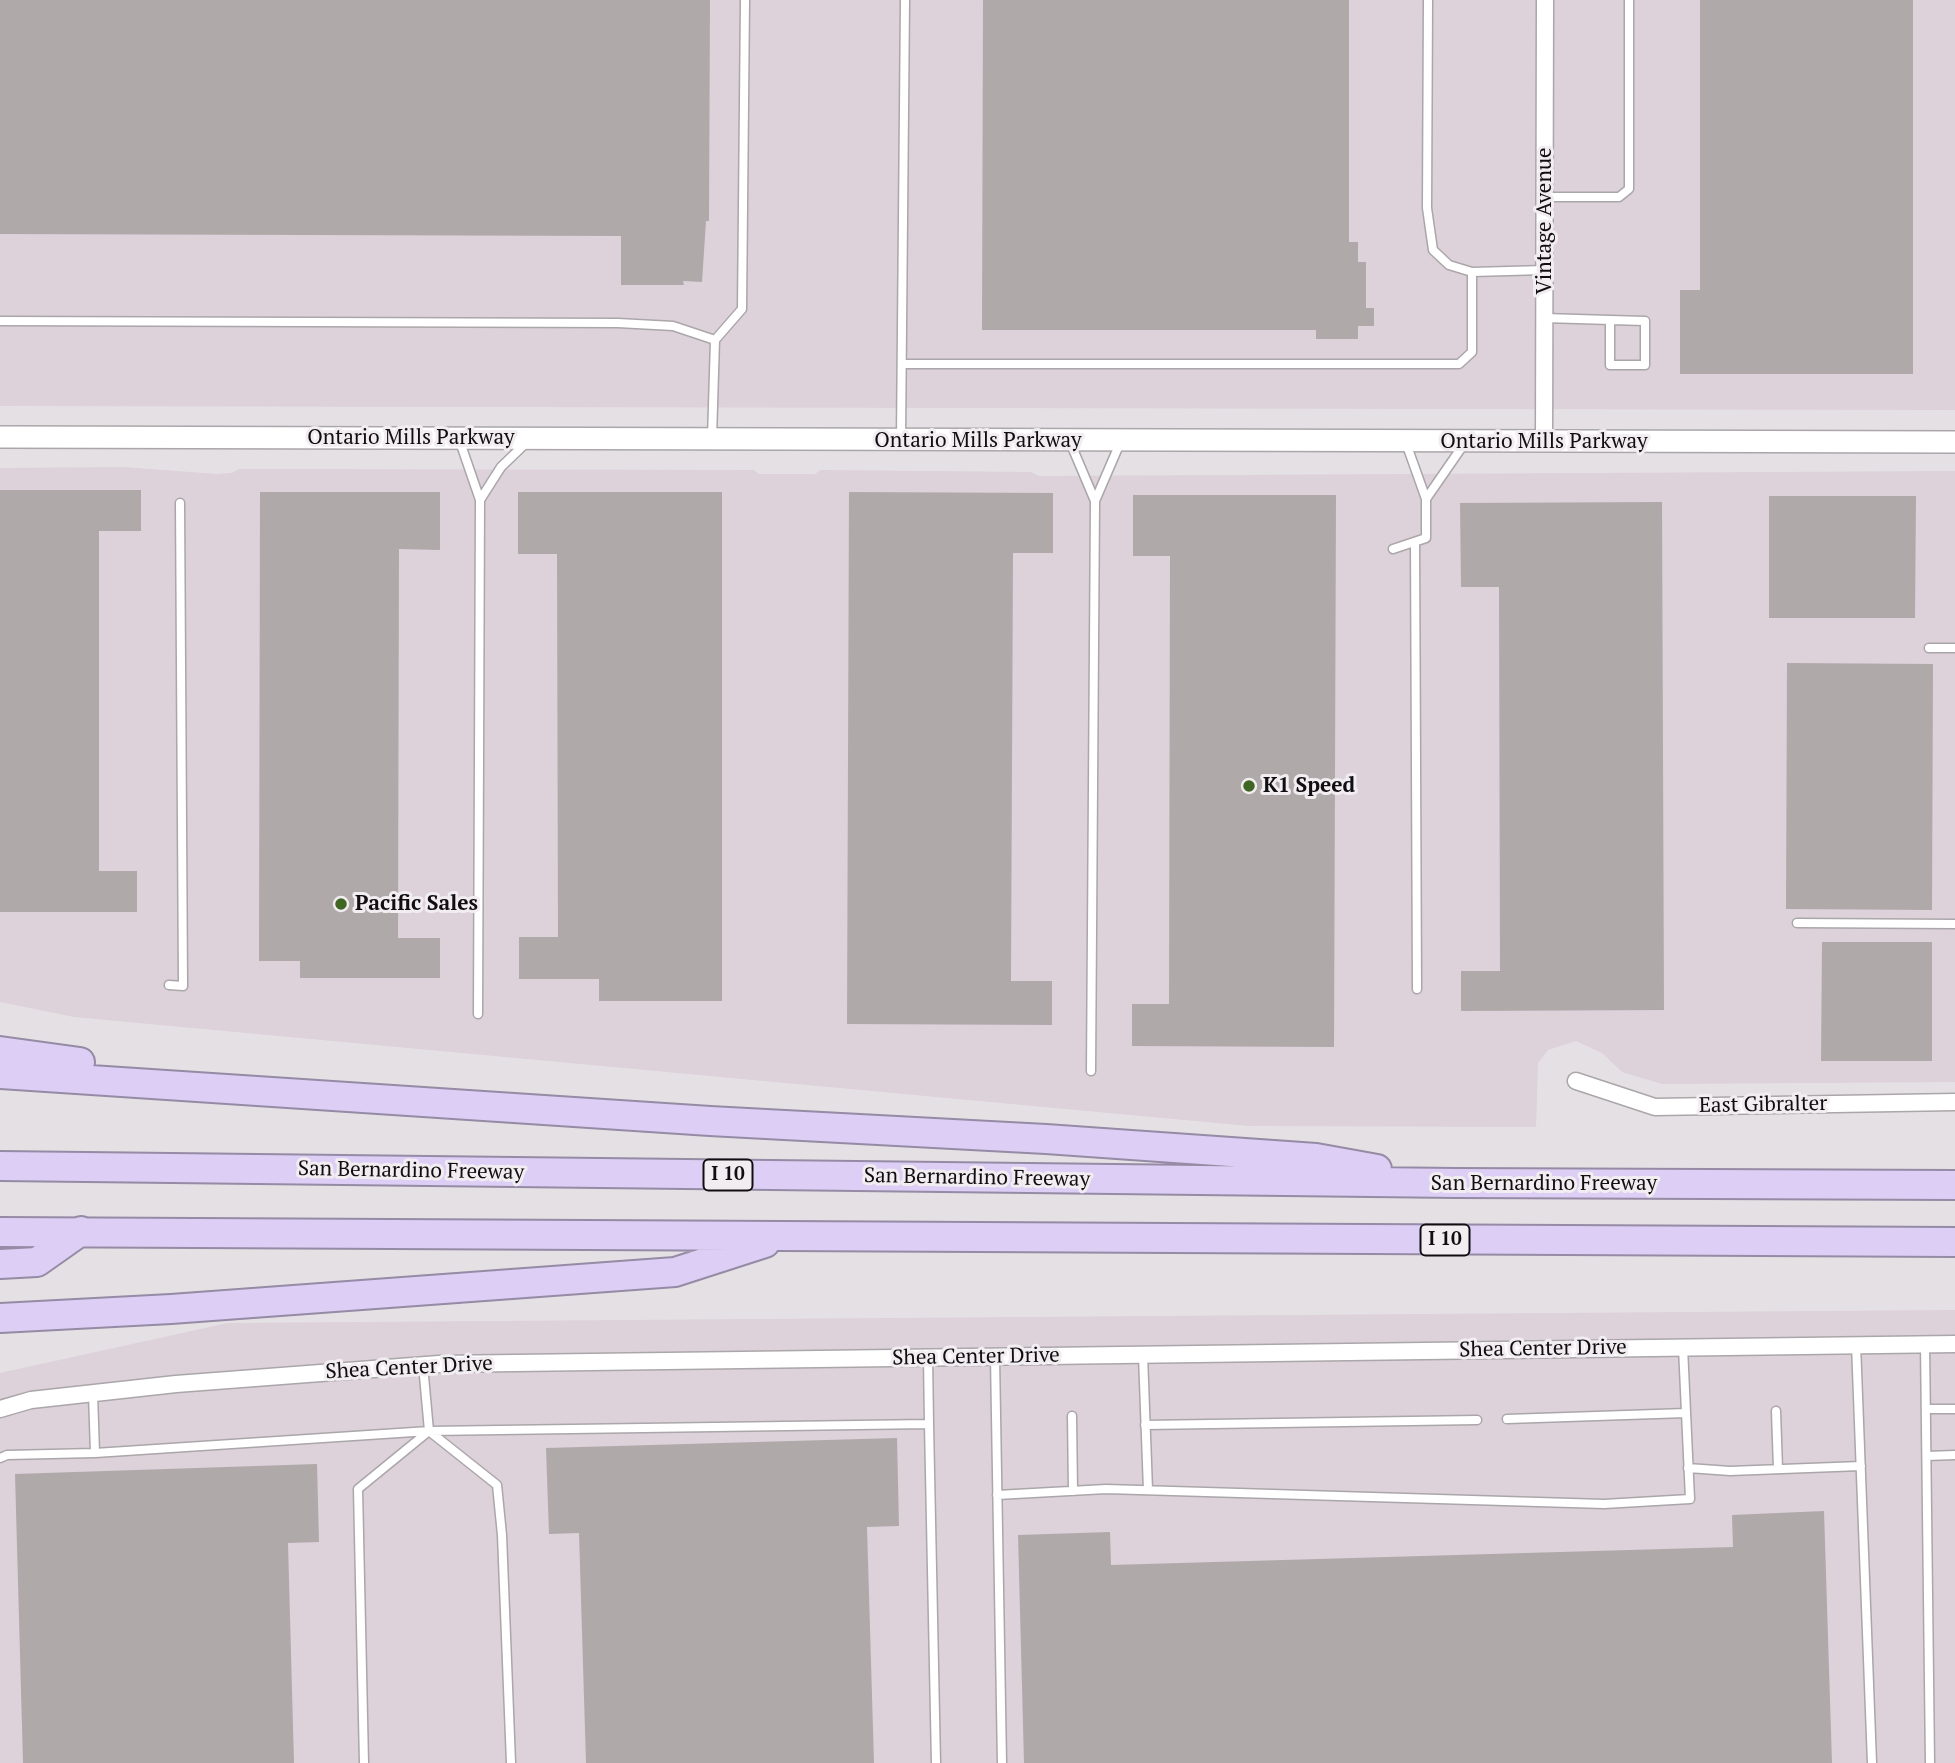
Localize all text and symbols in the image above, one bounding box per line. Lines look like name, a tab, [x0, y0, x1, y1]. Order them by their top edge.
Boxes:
street label: Vintage Avenue	[1532, 147, 1558, 295]
street label: Ontario Mills Parkway	[307, 425, 515, 451]
street label: Ontario Mills Parkway	[874, 428, 1082, 454]
street label: Ontario Mills Parkway	[1440, 429, 1648, 455]
place label: K1 Speed	[1263, 773, 1355, 799]
marker: K1 Speed	[1241, 778, 1257, 794]
place label: Pacific Sales	[355, 891, 478, 917]
marker: Pacific Sales	[333, 896, 349, 912]
street label: East Gibralter	[1699, 1091, 1827, 1119]
street label: San Bernardino Freeway	[298, 1156, 524, 1186]
road number: I 10	[704, 1160, 752, 1190]
street label: San Bernardino Freeway	[864, 1163, 1090, 1193]
street label: San Bernardino Freeway	[1431, 1171, 1657, 1197]
road number: I 10	[1420, 1224, 1470, 1256]
street label: Shea Center Drive	[1459, 1335, 1627, 1363]
street label: Shea Center Drive	[892, 1343, 1060, 1371]
street label: Shea Center Drive	[325, 1351, 493, 1385]

